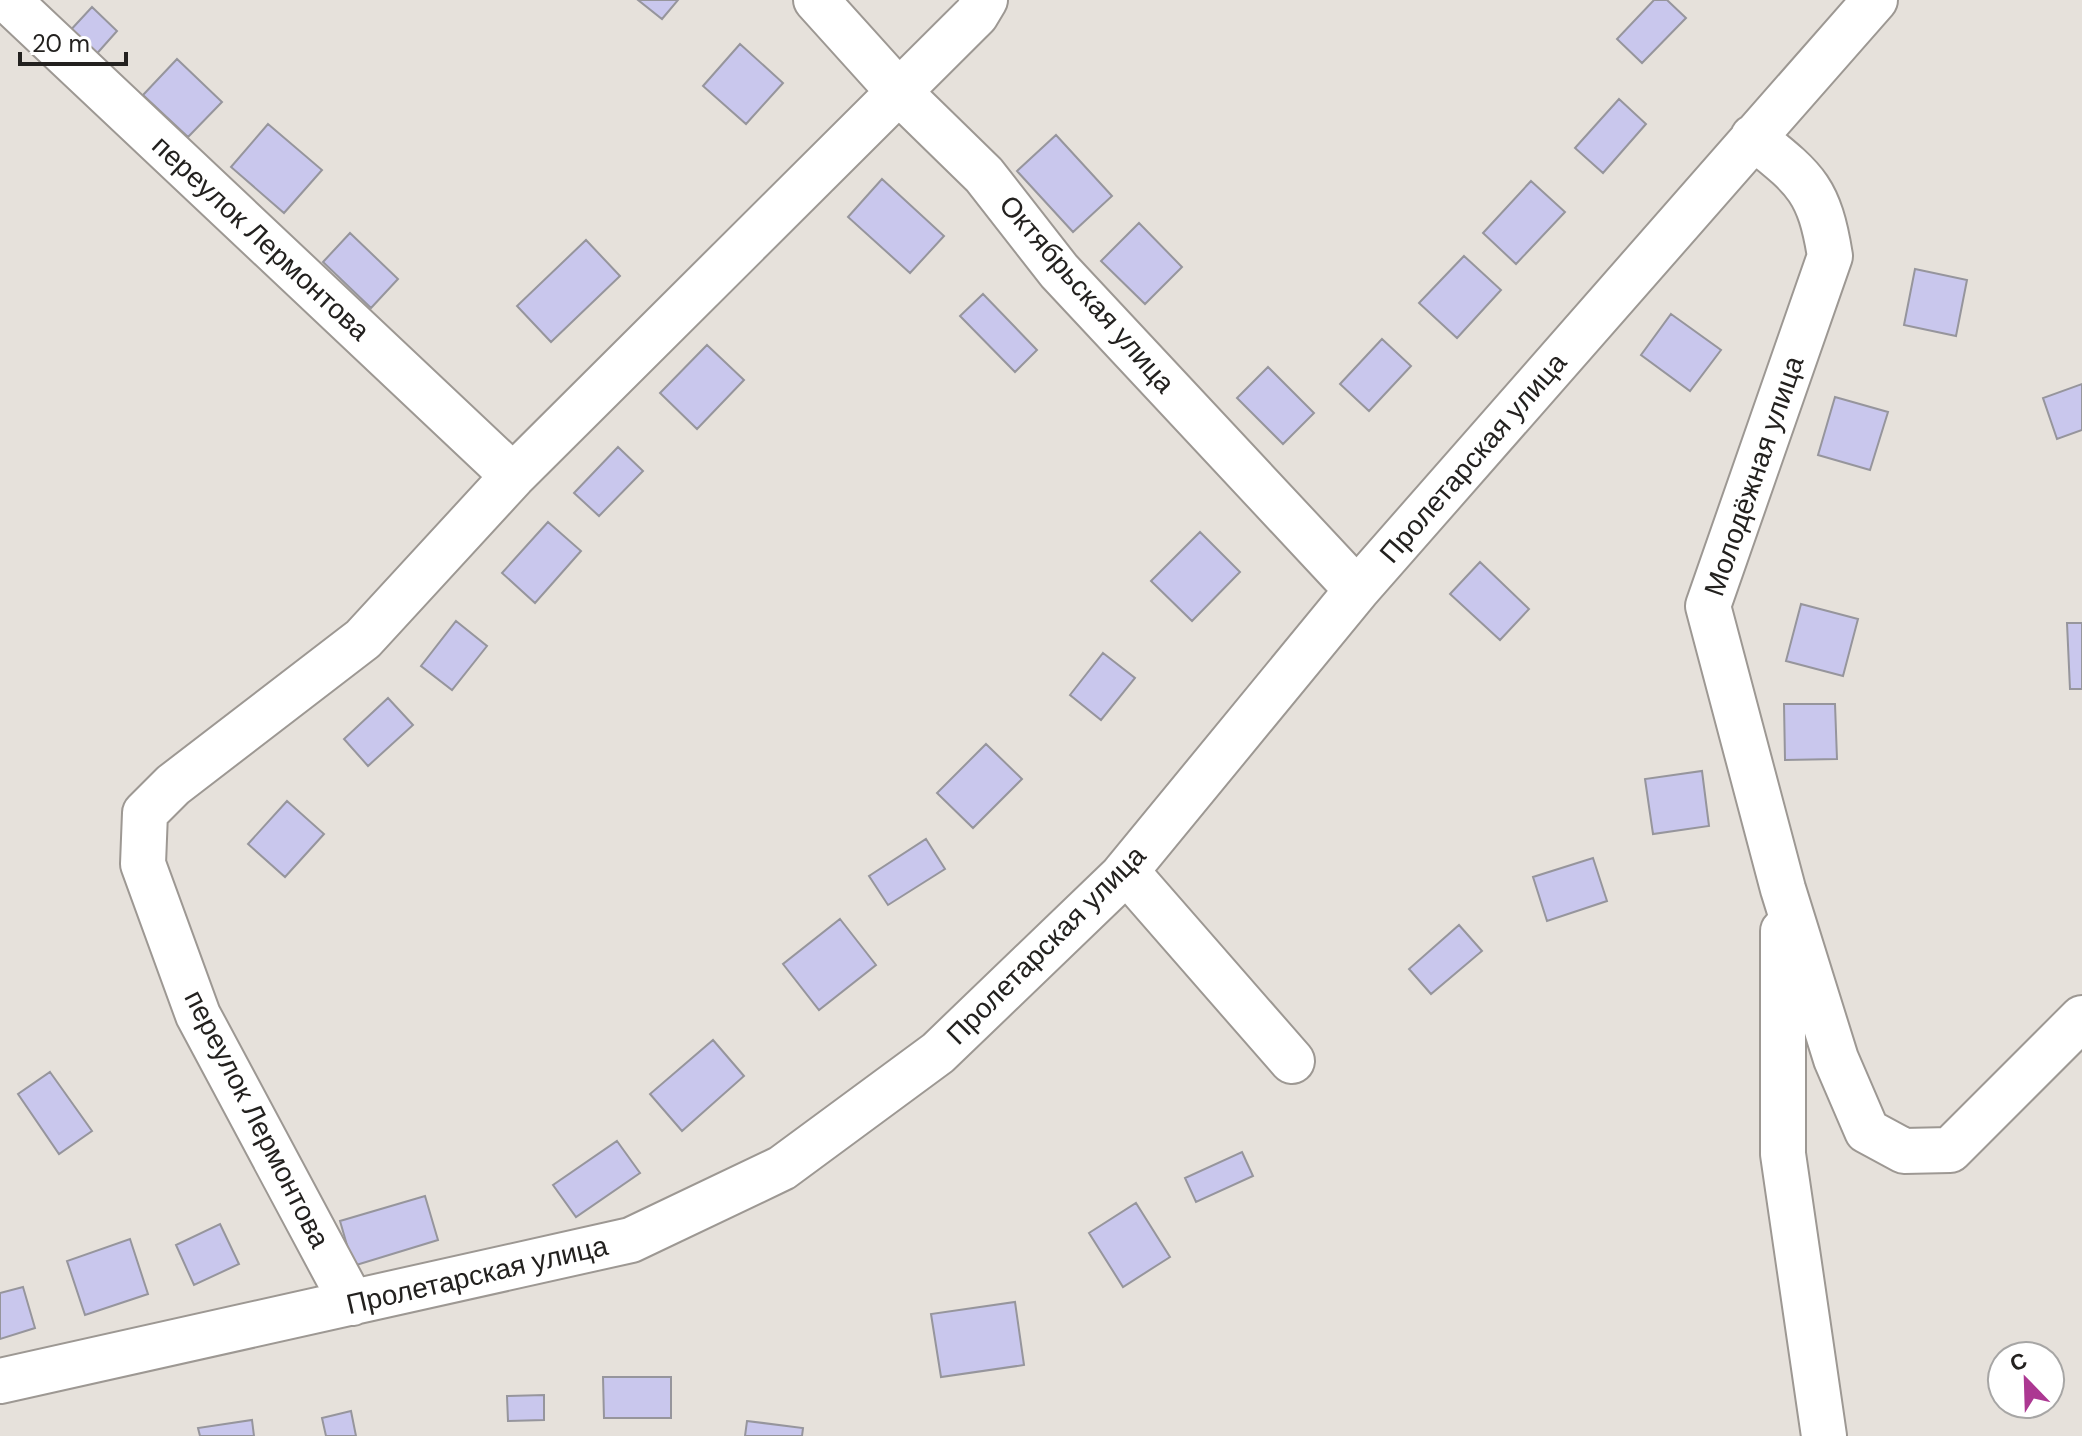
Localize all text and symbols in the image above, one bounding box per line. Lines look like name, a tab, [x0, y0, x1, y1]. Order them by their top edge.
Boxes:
scale bar	[20, 16, 126, 66]
text: 20 m	[32, 28, 90, 59]
street label: переулок Лермонтова	[144, 127, 378, 349]
street label: Октябрьская улица	[991, 187, 1183, 401]
street label: Пролетарская улица	[1371, 345, 1575, 571]
street label: Молодёжная улица	[1696, 351, 1813, 601]
street label: Пролетарская улица	[938, 837, 1154, 1053]
street label: переулок Лермонтова	[176, 984, 338, 1255]
street label: Пролетарская улица	[343, 1227, 612, 1323]
north arrow	[1986, 1340, 2066, 1420]
text: С	[2005, 1346, 2031, 1379]

